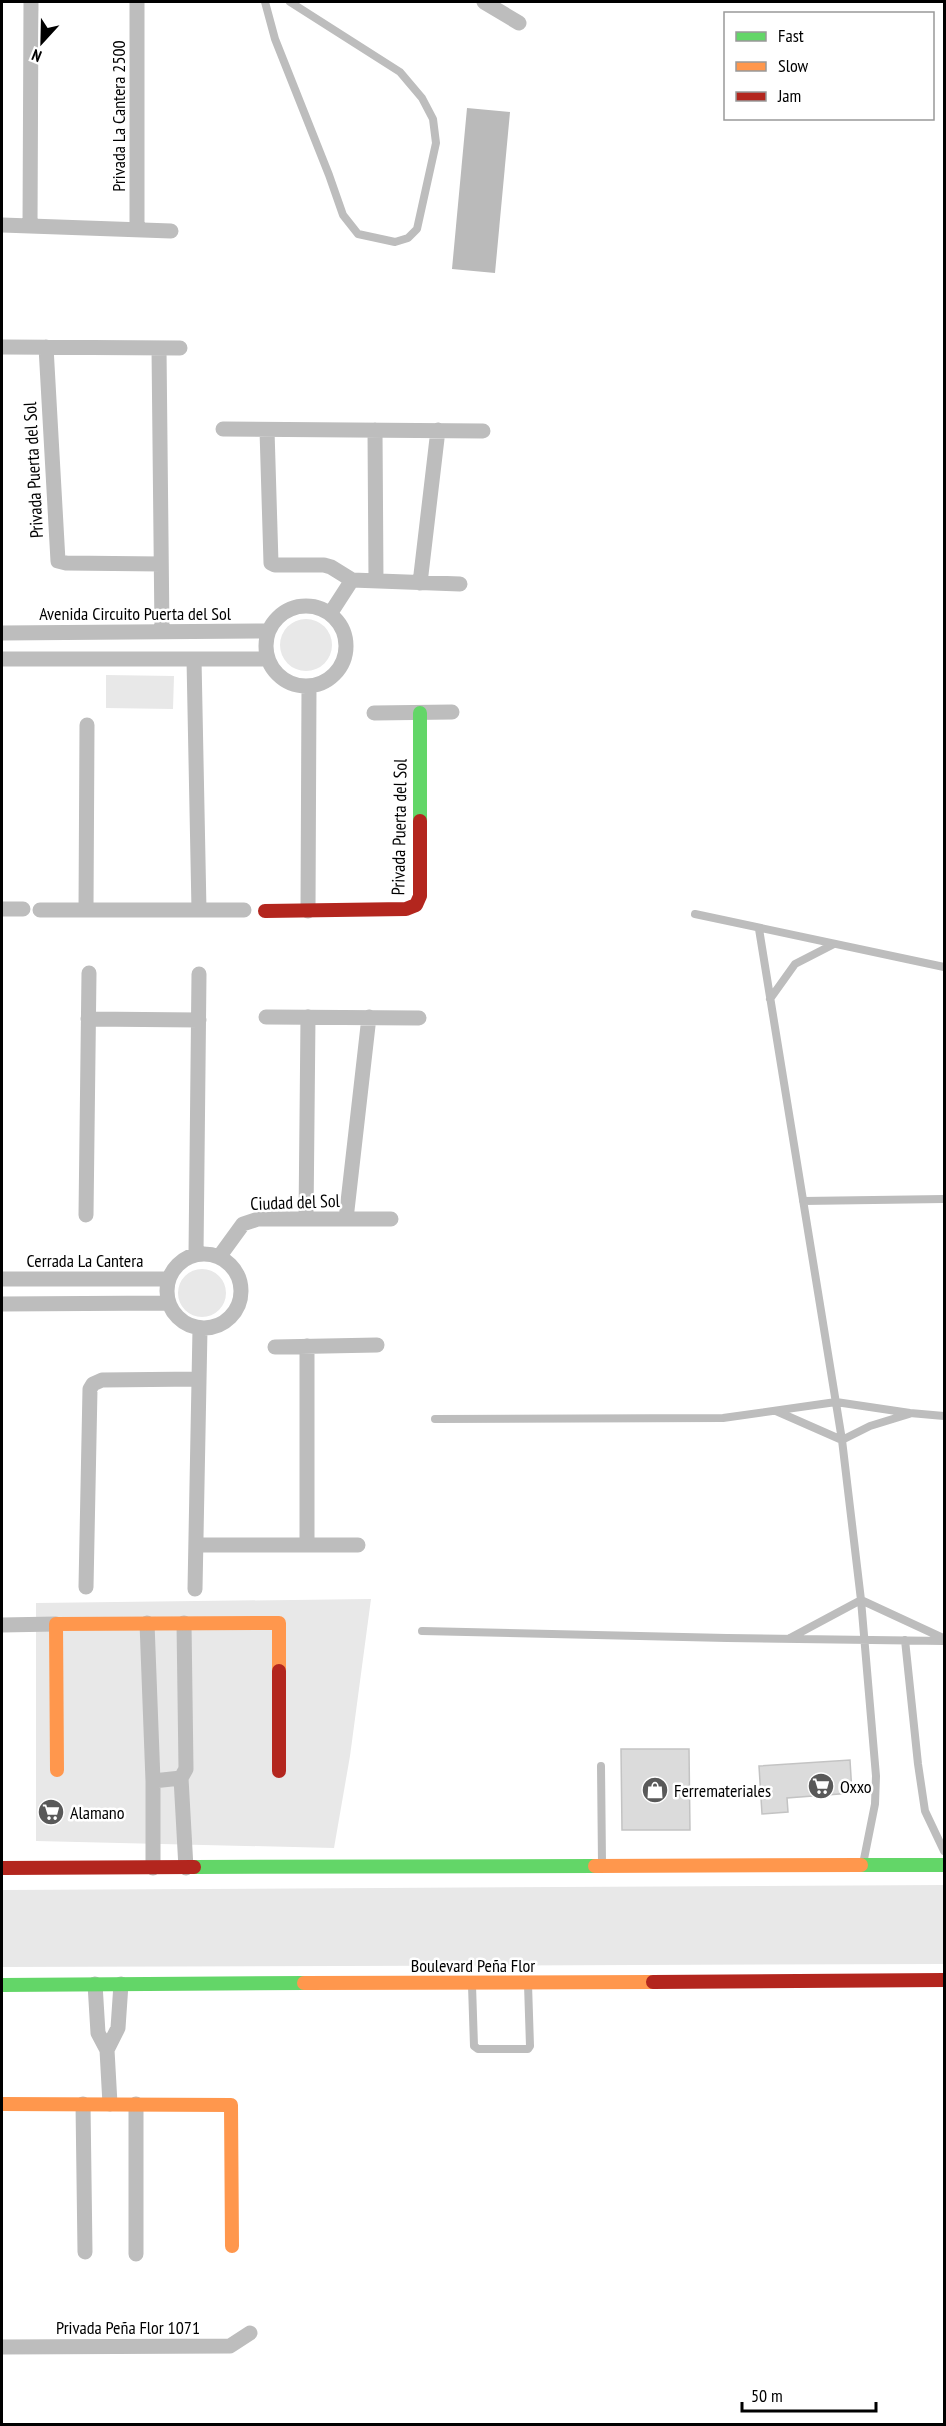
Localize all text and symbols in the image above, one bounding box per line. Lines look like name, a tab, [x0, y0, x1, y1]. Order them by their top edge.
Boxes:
north arrow	[12, 12, 72, 72]
legend	[724, 12, 934, 120]
text: Fast	[778, 24, 804, 47]
street label: Privada La Cantera 2500	[107, 40, 130, 192]
text: N	[29, 45, 44, 67]
text: Slow	[778, 54, 809, 77]
text: Jam	[777, 84, 801, 107]
street label: Privada Puerta del Sol	[18, 400, 48, 539]
street label: Avenida Circuito Puerta del Sol	[39, 602, 232, 625]
street label: Privada Puerta del Sol	[386, 758, 412, 895]
street label: Ciudad del Sol	[250, 1189, 341, 1215]
street label: Cerrada La Cantera	[27, 1249, 143, 1272]
supermarket icon: Oxxo	[806, 1771, 836, 1801]
shop icon: Ferremateriales	[640, 1775, 670, 1805]
place label: Oxxo	[840, 1775, 872, 1798]
place label: Ferremateriales	[674, 1779, 771, 1802]
supermarket icon: Alamano	[36, 1797, 66, 1827]
place label: Alamano	[70, 1801, 125, 1824]
street label: Boulevard Peña Flor	[411, 1954, 535, 1977]
street label: Privada Peña Flor 1071	[56, 2316, 200, 2339]
scale bar	[742, 2375, 876, 2413]
text: 50 m	[751, 2384, 783, 2407]

